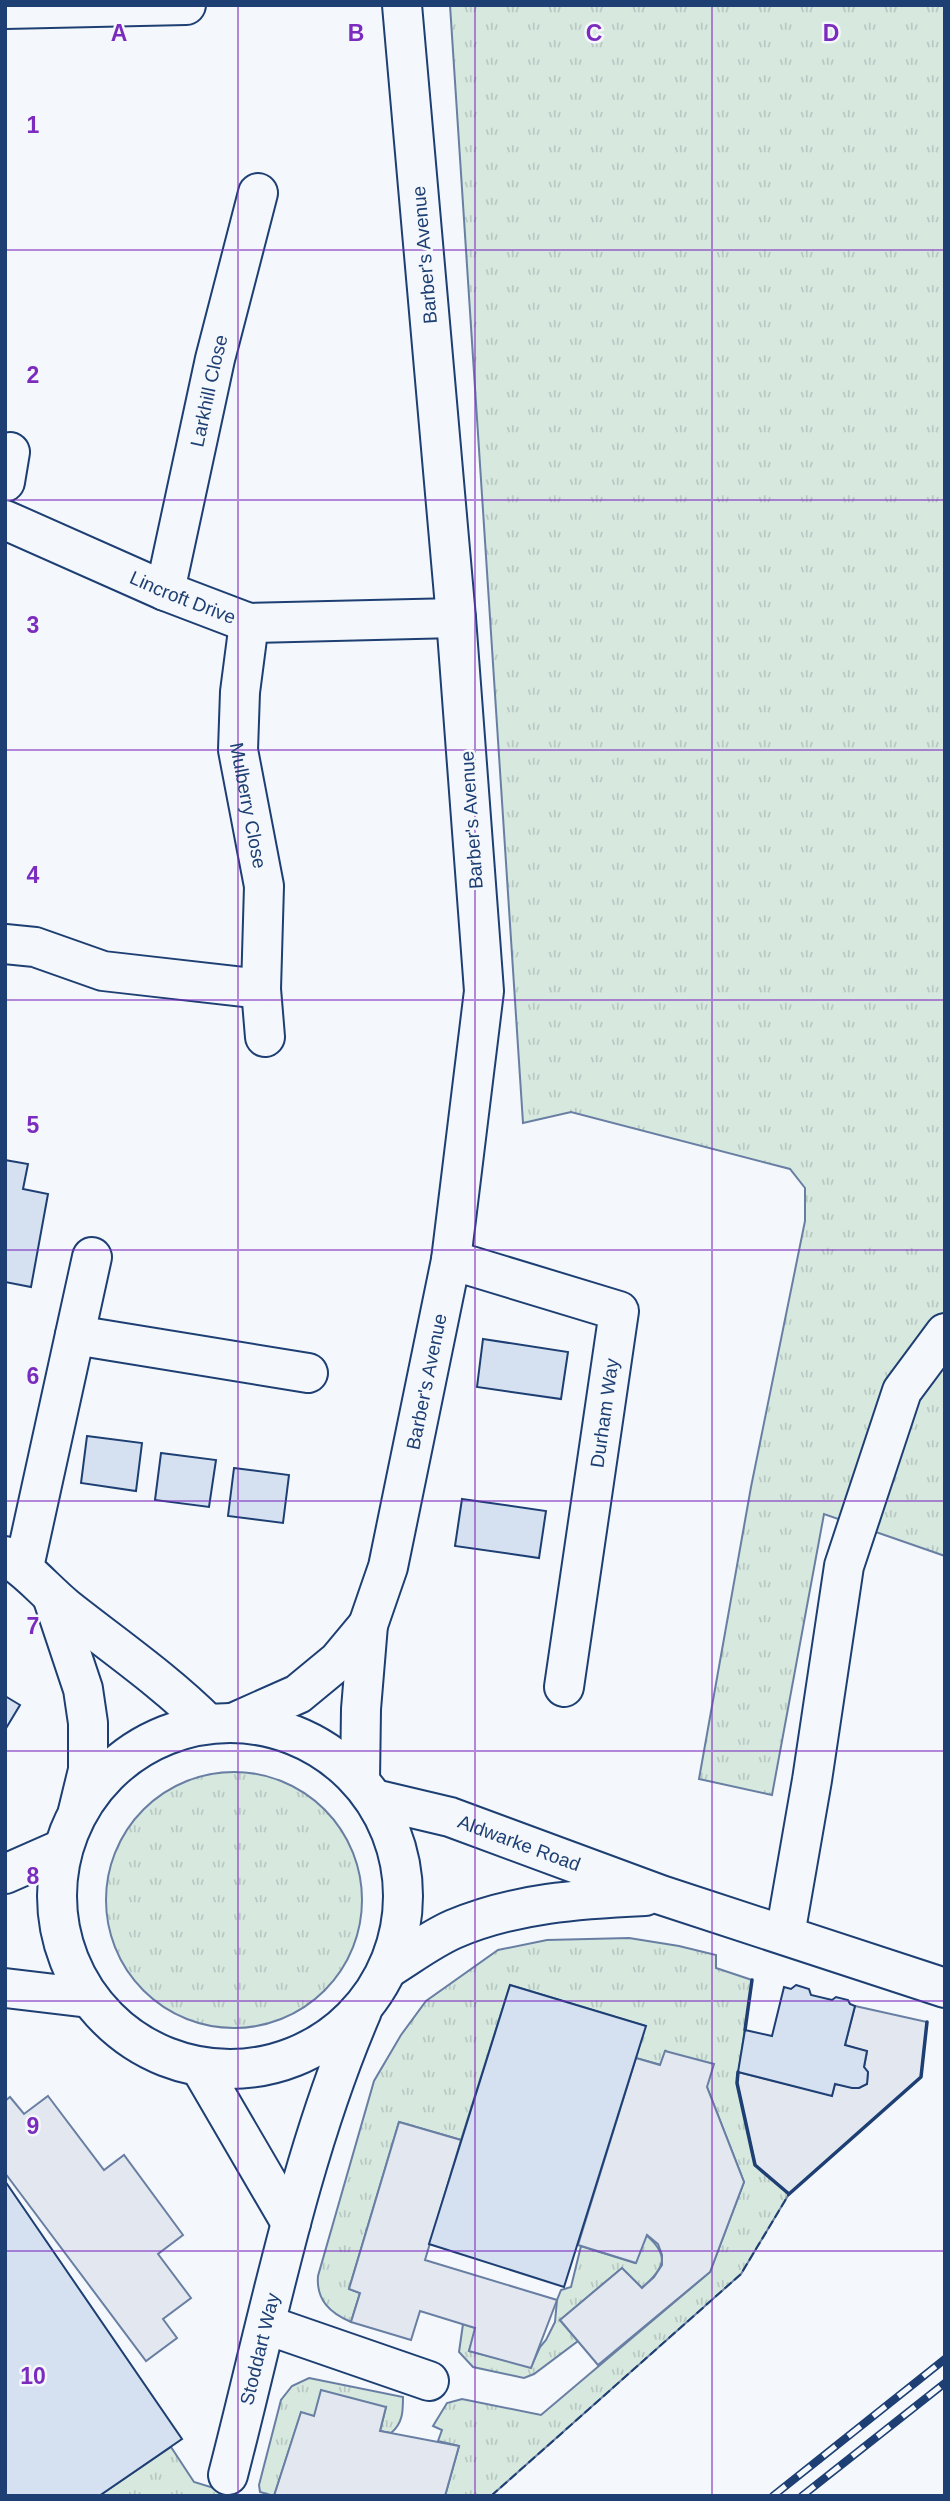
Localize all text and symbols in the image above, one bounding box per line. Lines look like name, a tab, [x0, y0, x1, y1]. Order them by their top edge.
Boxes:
text: A	[111, 20, 127, 46]
text: B	[348, 20, 364, 46]
text: C	[586, 20, 602, 46]
text: D	[823, 20, 839, 46]
text: 1	[27, 112, 40, 138]
street label: Barber's Avenue	[408, 185, 441, 325]
street label: Larkhill Close	[186, 333, 232, 449]
text: 2	[27, 362, 39, 388]
street label: Lincroft Drive	[127, 567, 239, 628]
text: 3	[27, 612, 39, 638]
street label: Mulberry Close	[226, 741, 270, 870]
street label: Barber's Avenue	[456, 750, 487, 890]
text: 4	[27, 862, 40, 888]
text: 5	[27, 1112, 40, 1138]
street label: Barber's Avenue	[402, 1312, 451, 1452]
street label: Durham Way	[586, 1357, 623, 1469]
text: 6	[27, 1363, 39, 1389]
text: 7	[27, 1613, 39, 1639]
street label: Aldwarke Road	[455, 1811, 583, 1875]
text: 8	[27, 1863, 40, 1889]
text: 9	[27, 2113, 39, 2139]
street label: Stoddart Way	[236, 2290, 284, 2407]
text: 10	[20, 2363, 46, 2389]

